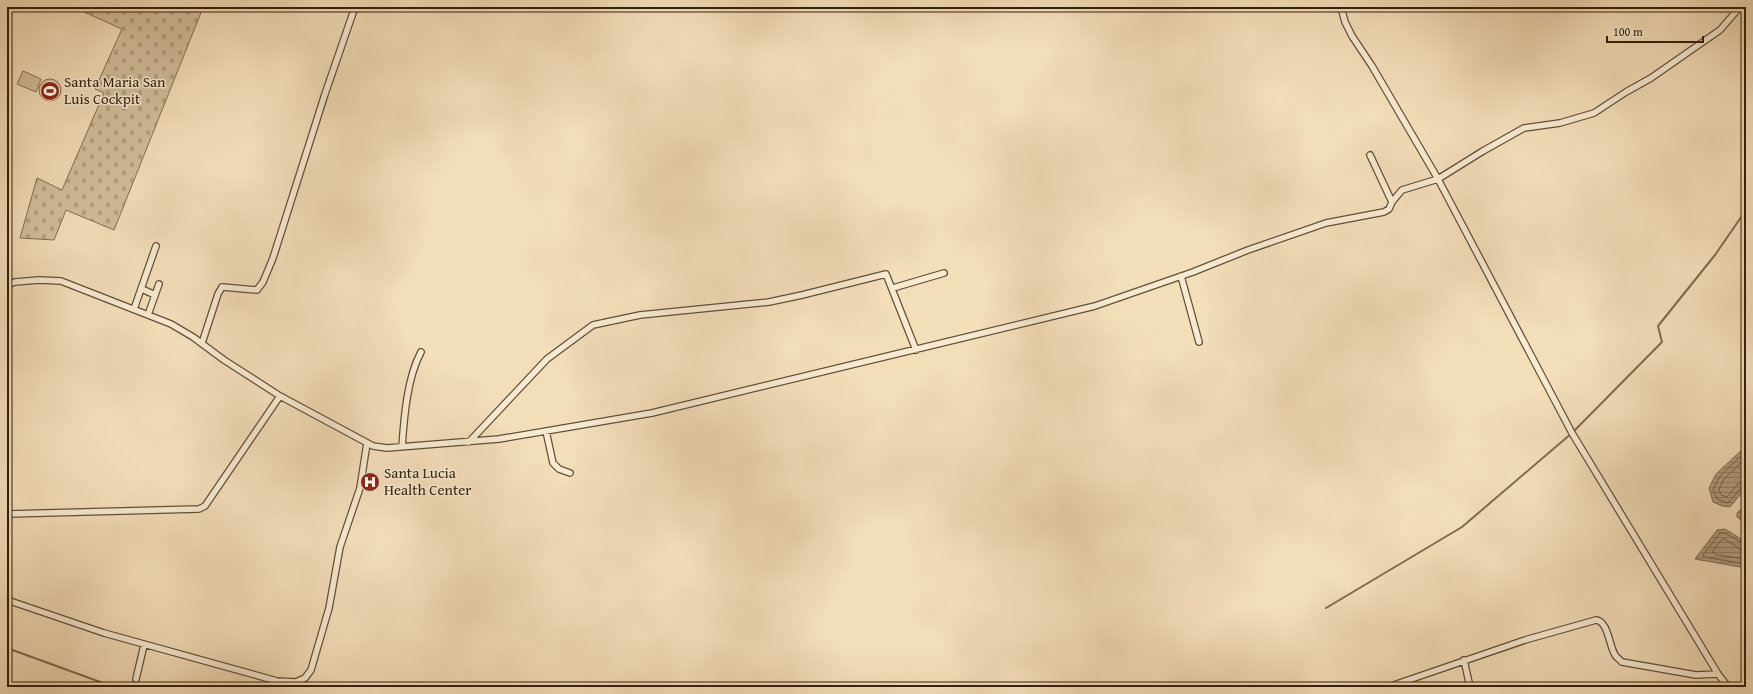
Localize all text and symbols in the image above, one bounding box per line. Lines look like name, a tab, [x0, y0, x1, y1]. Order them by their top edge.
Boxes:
scale bar	[1607, 18, 1703, 44]
text: 100 m	[1613, 23, 1643, 40]
place label: Santa Maria San Luis Cockpit	[64, 71, 166, 109]
sports icon: Santa Maria San Luis Cockpit	[39, 80, 61, 102]
place label: Santa Lucia Health Center	[384, 462, 471, 500]
hospital icon: Santa Lucia Health Center	[359, 471, 381, 493]

